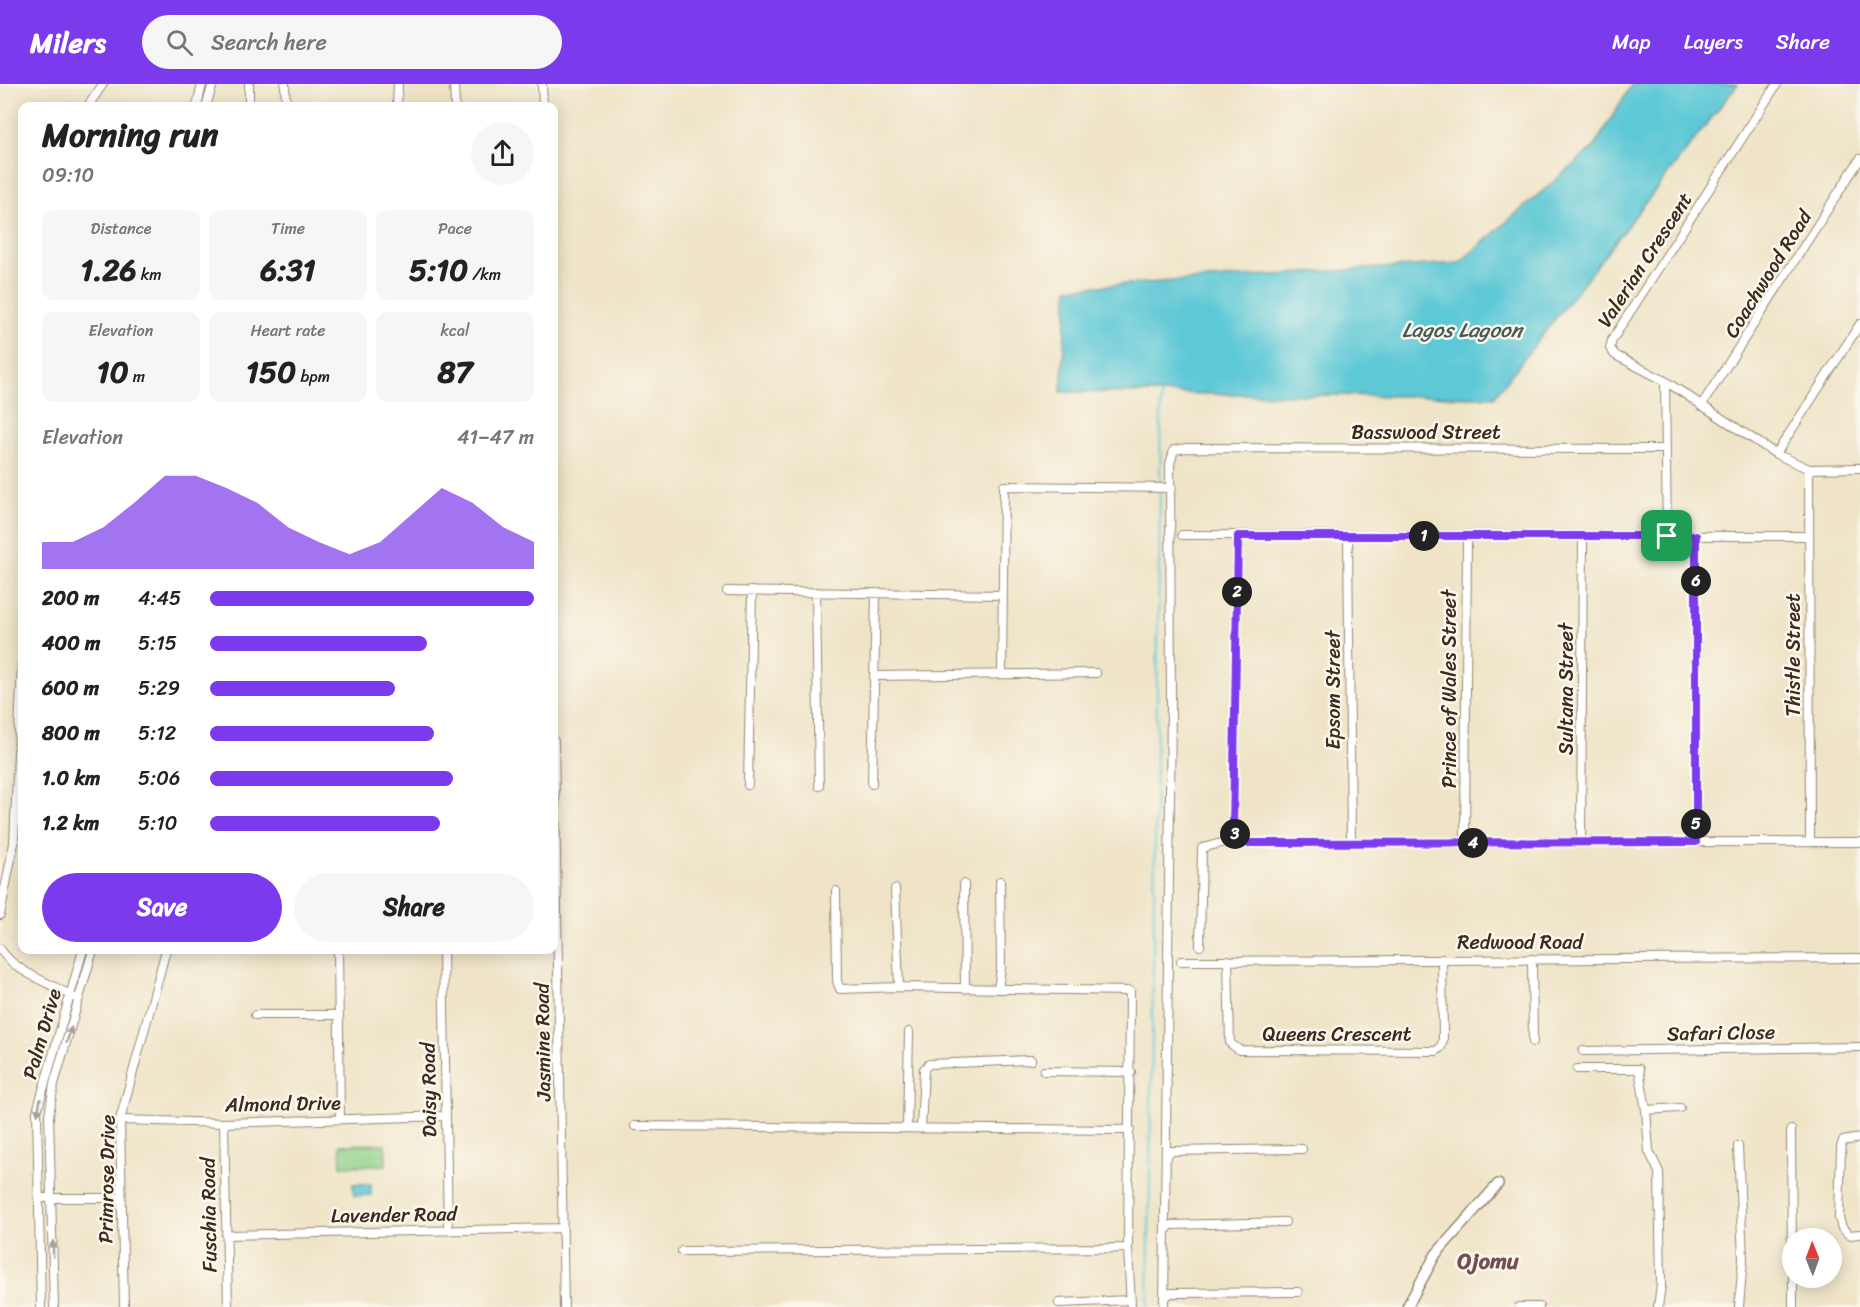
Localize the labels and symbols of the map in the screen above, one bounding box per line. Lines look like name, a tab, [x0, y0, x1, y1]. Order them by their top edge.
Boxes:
street label: Valerian Crescent	[1588, 185, 1702, 335]
street label: Coachwood Road	[1715, 202, 1822, 345]
water label: Lagos Lagoon	[1402, 311, 1525, 349]
street label: Basswood Street	[1351, 415, 1501, 450]
pin	[1641, 510, 1692, 561]
pin: 1	[1409, 521, 1439, 551]
pin: 6	[1681, 566, 1711, 596]
pin: 2	[1222, 577, 1252, 607]
street label: Prince of Wales Street	[1432, 589, 1467, 788]
street label: Thistle Street	[1776, 593, 1811, 717]
street label: Sultana Street	[1549, 622, 1584, 755]
street label: Epsom Street	[1316, 630, 1351, 750]
pin: 5	[1681, 809, 1711, 839]
pin: 3	[1220, 819, 1250, 849]
pin: 4	[1458, 828, 1488, 858]
street label: Redwood Road	[1457, 925, 1584, 960]
street label: Jasmine Road	[524, 981, 562, 1102]
street label: Palm Drive	[12, 984, 72, 1084]
street label: Safari Close	[1667, 1015, 1775, 1051]
street label: Queens Crescent	[1263, 1017, 1412, 1052]
one-way arrow	[65, 1026, 75, 1044]
street label: Daisy Road	[411, 1041, 447, 1138]
street label: Almond Drive	[224, 1085, 341, 1123]
one-way arrow	[35, 1098, 44, 1117]
street label: Primrose Drive	[88, 1114, 126, 1244]
street label: Fuschia Road	[190, 1156, 228, 1273]
street label: Lavender Road	[331, 1196, 459, 1234]
north arrow	[1782, 1228, 1842, 1288]
one-way arrow	[48, 1239, 58, 1258]
district label: Ojomu	[1457, 1242, 1519, 1281]

